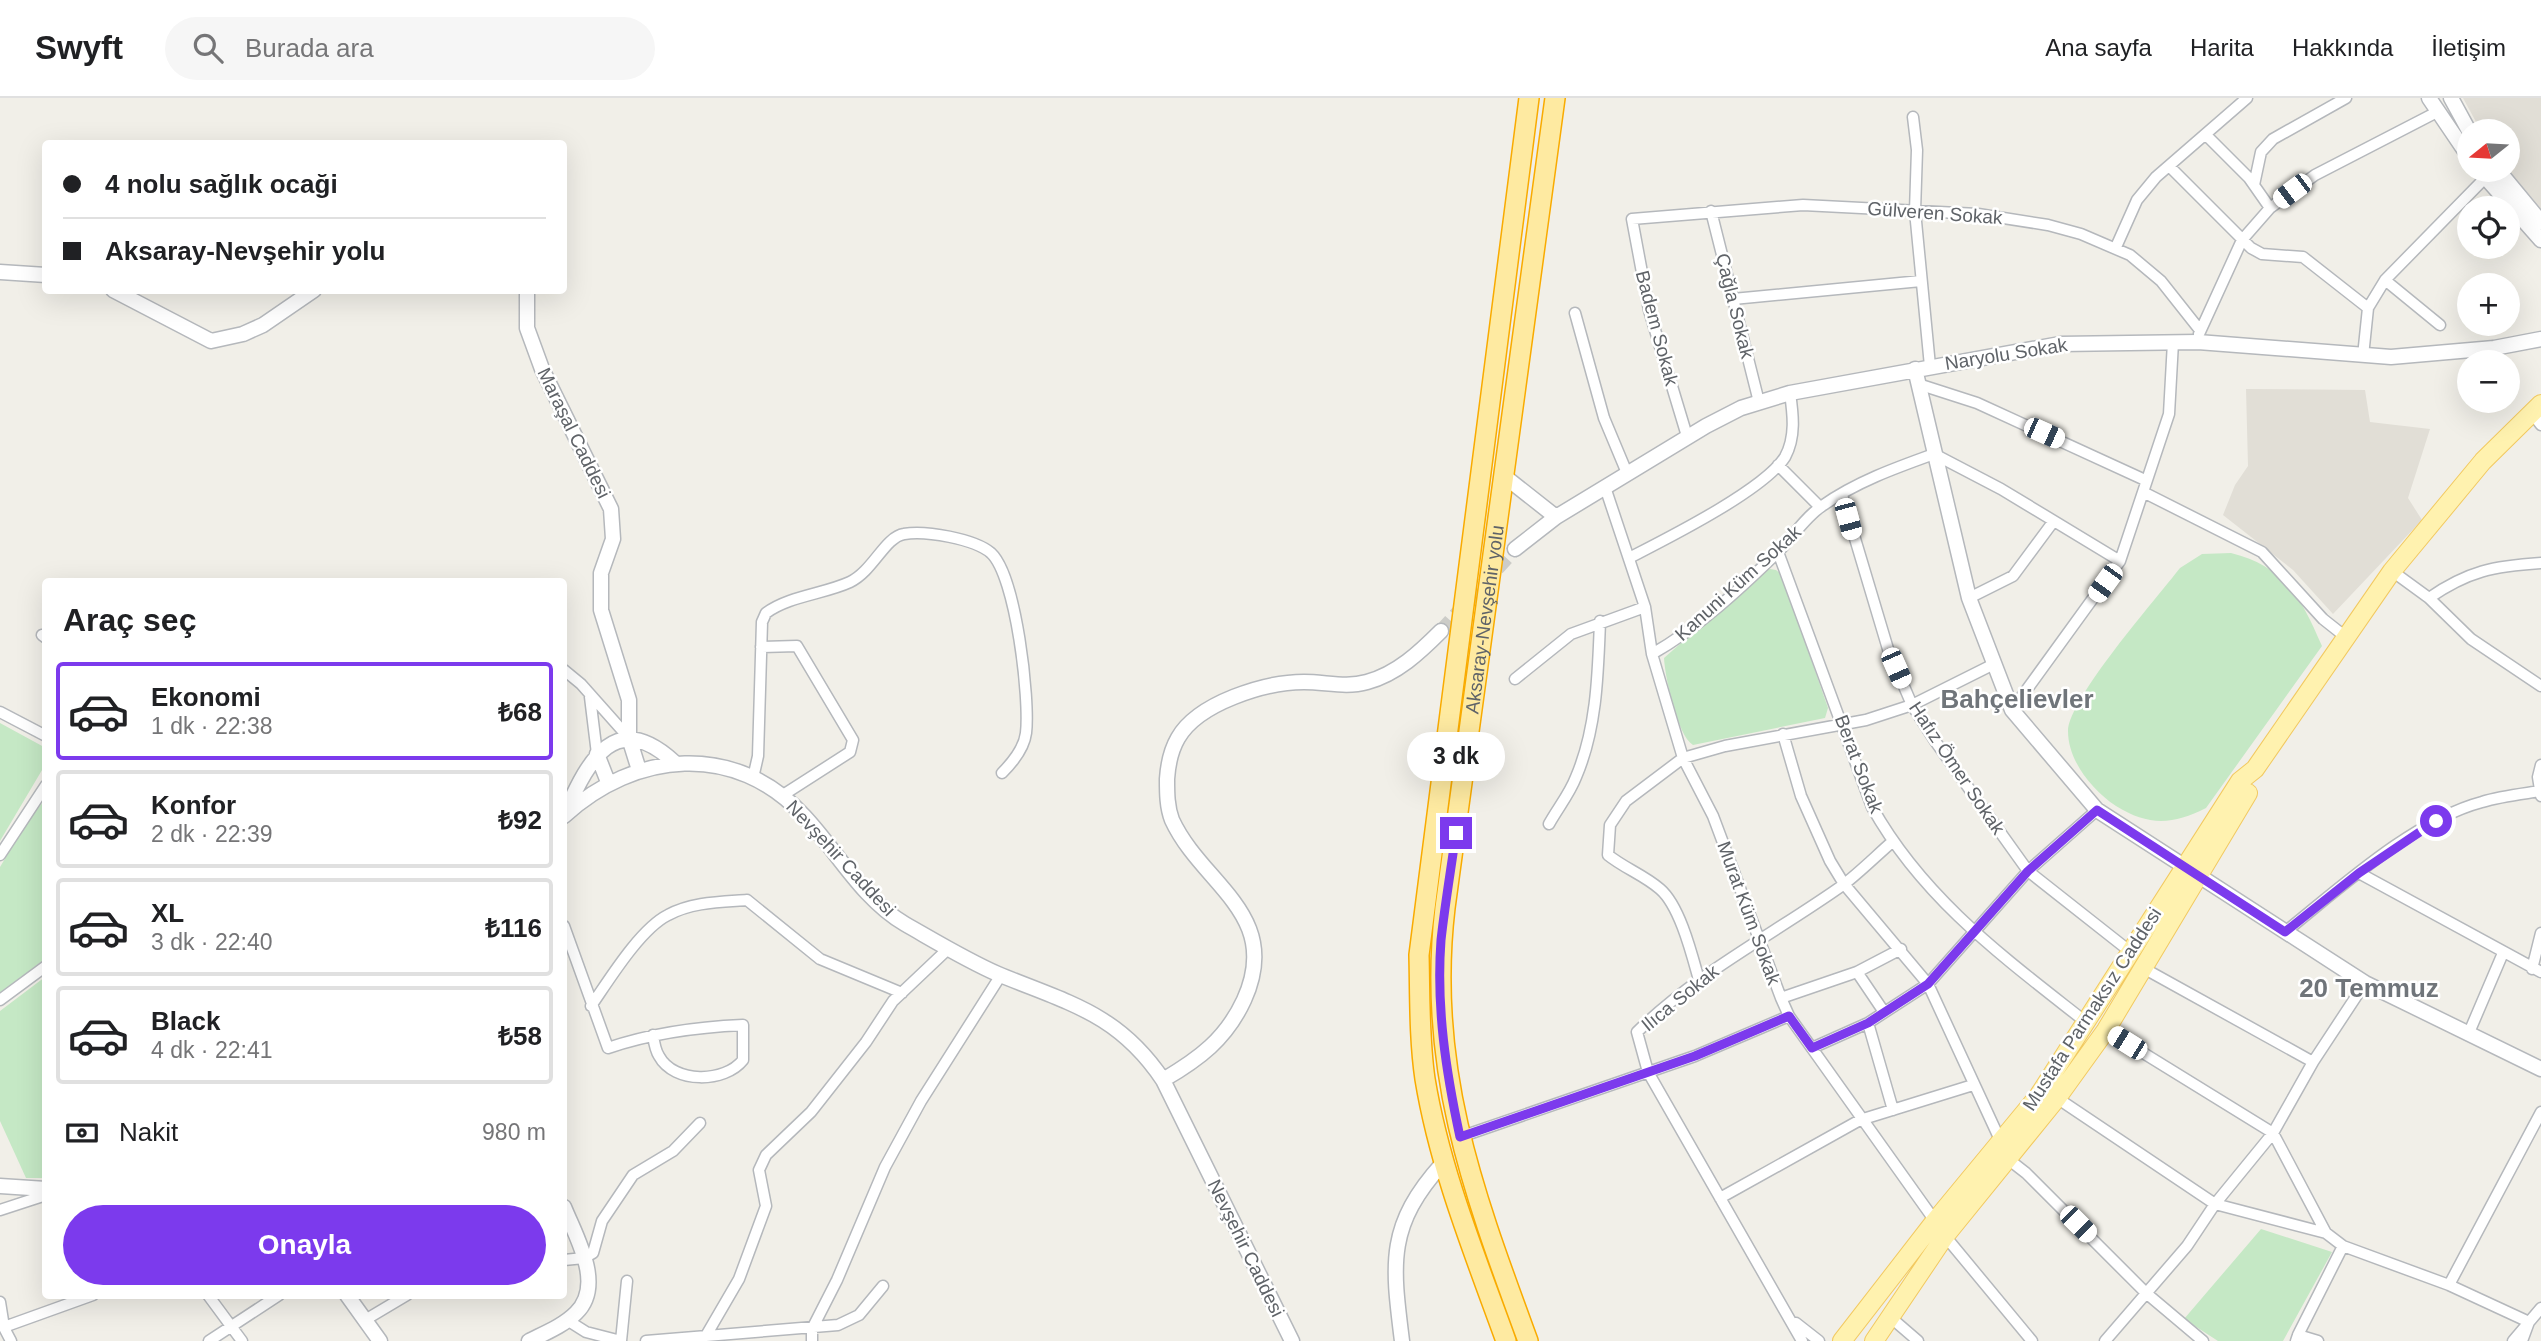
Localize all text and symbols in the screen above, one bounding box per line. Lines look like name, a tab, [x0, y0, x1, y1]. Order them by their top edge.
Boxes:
search box	[165, 17, 655, 80]
text: Swyft	[35, 29, 123, 66]
icon: search	[189, 29, 227, 67]
text: Burada ara	[245, 33, 374, 63]
text: Ana sayfa	[2045, 34, 2152, 61]
text: Harita	[2190, 34, 2254, 61]
text: Hakkında	[2292, 34, 2393, 61]
text: İletişim	[2431, 34, 2506, 61]
north arrow	[2457, 119, 2520, 182]
map controls	[2457, 119, 2520, 413]
text: 4 nolu sağlık ocaği	[105, 169, 338, 199]
car	[2269, 170, 2316, 212]
button: locate	[2457, 196, 2520, 259]
street label: Gülveren Sokak	[1867, 198, 2004, 228]
text: Aksaray-Nevşehir yolu	[105, 236, 385, 266]
street label: Çağla Sokak	[1712, 251, 1758, 361]
street label: Badem Sokak	[1632, 268, 1683, 388]
button: +	[2457, 273, 2520, 336]
street label: Naryolu Sokak	[1943, 334, 2069, 374]
button: −	[2457, 350, 2520, 413]
street label: Maraşal Caddesi	[533, 364, 615, 502]
car	[2021, 415, 2068, 451]
car	[1833, 496, 1864, 542]
street label: Kanuni Küm Sokak	[1671, 521, 1805, 645]
street label: Aksaray-Nevşehir yolu	[1461, 524, 1507, 715]
car	[2085, 560, 2126, 606]
text: Araç seç	[63, 602, 196, 638]
car	[1878, 645, 1915, 691]
icon: car	[67, 680, 130, 743]
text: Ekonomi	[151, 682, 261, 712]
district label: Bahçelievler	[1940, 684, 2094, 714]
text: ₺68	[498, 697, 542, 727]
street label: Hafız Ömer Sokak	[1905, 698, 2009, 839]
street label: Berat Sokak	[1831, 712, 1888, 817]
text: 1 dk · 22:38	[151, 713, 272, 739]
callout: 3 dk	[1407, 732, 1505, 780]
text: 3 dk	[1433, 743, 1479, 769]
icon: car	[67, 788, 130, 851]
text: Konfor	[151, 790, 236, 820]
street label: Nevşehir Caddesi	[782, 796, 900, 920]
text: ₺92	[498, 805, 542, 835]
route start	[2420, 805, 2452, 837]
route end	[1440, 817, 1472, 849]
text: 2 dk · 22:39	[151, 821, 272, 847]
street label: Murat Küm Sokak	[1713, 838, 1785, 988]
icon: car	[67, 896, 130, 959]
text: XL	[151, 898, 184, 928]
street label: Mustafa Parmaksız Caddesi	[2018, 904, 2166, 1114]
text: ₺116	[485, 913, 542, 943]
text: 3 dk · 22:40	[151, 929, 272, 955]
street label: Ilıca Sokak	[1637, 960, 1723, 1035]
district label: 20 Temmuz	[2299, 973, 2439, 1003]
icon: car	[67, 1004, 130, 1067]
text: Black	[151, 1006, 220, 1036]
text: ₺58	[498, 1021, 542, 1051]
car	[2104, 1023, 2151, 1063]
text: 4 dk · 22:41	[151, 1037, 272, 1063]
icon: cash	[63, 1114, 101, 1152]
text: Nakit	[119, 1117, 178, 1147]
text: 980 m	[482, 1119, 546, 1145]
street label: Nevşehir Caddesi	[1204, 1176, 1288, 1320]
car	[2056, 1202, 2101, 1246]
button: Onayla	[63, 1205, 546, 1285]

